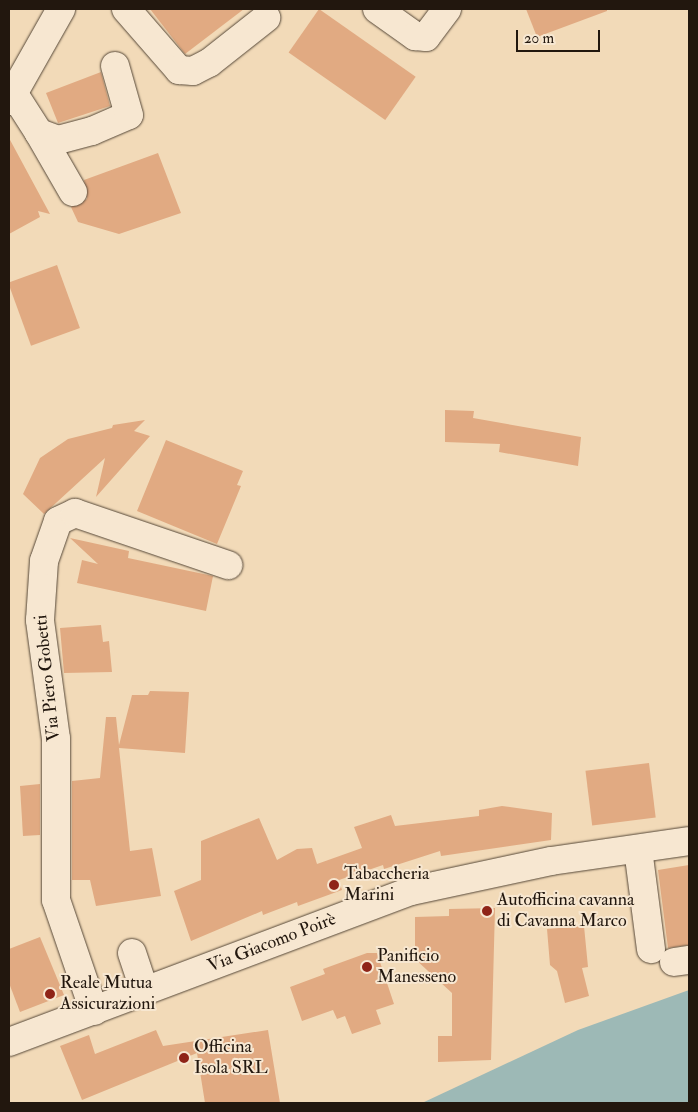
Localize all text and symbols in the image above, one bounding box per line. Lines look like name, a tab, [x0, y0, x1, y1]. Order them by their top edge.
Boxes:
scale bar	[518, 20, 602, 52]
text: 20 m	[524, 29, 554, 48]
street label: Via Piero Gobetti	[31, 614, 65, 742]
place label: Tabaccheria Marini	[344, 864, 429, 906]
marker: Tabaccheria Marini	[328, 879, 340, 891]
place label: Autofficina cavanna di Cavanna Marco	[497, 890, 635, 932]
marker: Autofficina cavanna di Cavanna Marco	[481, 905, 493, 917]
street label: Via Giacomo Poirè	[205, 909, 339, 977]
place label: Panificio Manesseno	[377, 946, 456, 989]
marker: Panificio Manesseno	[361, 961, 373, 973]
place label: Reale Mutua Assicurazioni	[60, 973, 155, 1016]
marker: Reale Mutua Assicurazioni	[44, 988, 56, 1000]
place label: Officina Isola SRL	[194, 1037, 268, 1080]
marker: Officina Isola SRL	[178, 1052, 190, 1064]

